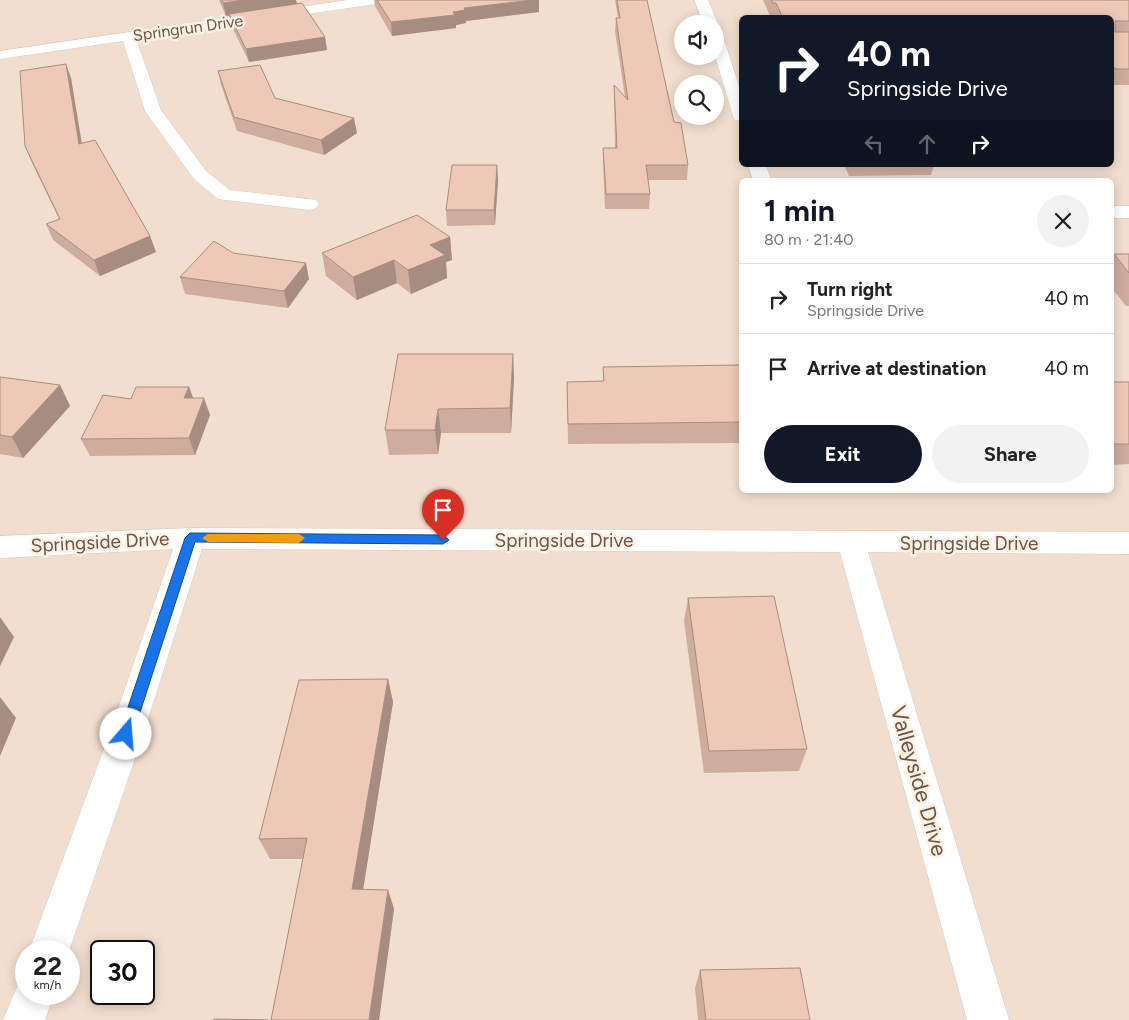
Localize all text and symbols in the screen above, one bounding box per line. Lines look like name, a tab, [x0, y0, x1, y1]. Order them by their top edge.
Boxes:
street label: Springrun Drive	[132, 11, 245, 45]
map controls	[674, 15, 724, 125]
button: sound	[674, 15, 724, 65]
text: 40 m	[847, 33, 931, 75]
icon: right	[764, 35, 829, 100]
button: search	[674, 75, 724, 125]
text: Springside Drive	[847, 75, 1008, 102]
icon: left	[860, 130, 888, 158]
icon: ahead	[913, 130, 941, 158]
icon: right	[966, 130, 994, 158]
text: 1 min	[764, 192, 835, 229]
button: close	[1037, 195, 1089, 247]
text: 80 m · 21:40	[764, 230, 853, 249]
text: Turn right	[807, 278, 893, 301]
icon: right	[764, 285, 792, 313]
text: 40 m	[1044, 287, 1089, 310]
text: Springside Drive	[807, 301, 924, 320]
icon: arrive	[764, 355, 792, 383]
text: Arrive at destination	[807, 357, 986, 380]
text: 40 m	[1044, 357, 1089, 380]
button: Exit	[764, 425, 922, 483]
button: Share	[932, 425, 1089, 483]
pin	[422, 489, 464, 540]
icon: arrive	[429, 496, 457, 524]
street label: Springside Drive	[30, 527, 170, 557]
street label: Springside Drive	[495, 529, 633, 552]
street label: Springside Drive	[900, 532, 1038, 555]
street label: Valleyside Drive	[885, 703, 953, 859]
position arrow	[99, 707, 151, 759]
speed limit sign: 30	[90, 940, 155, 1005]
text: 22	[33, 951, 62, 981]
text: km/h	[34, 978, 61, 992]

